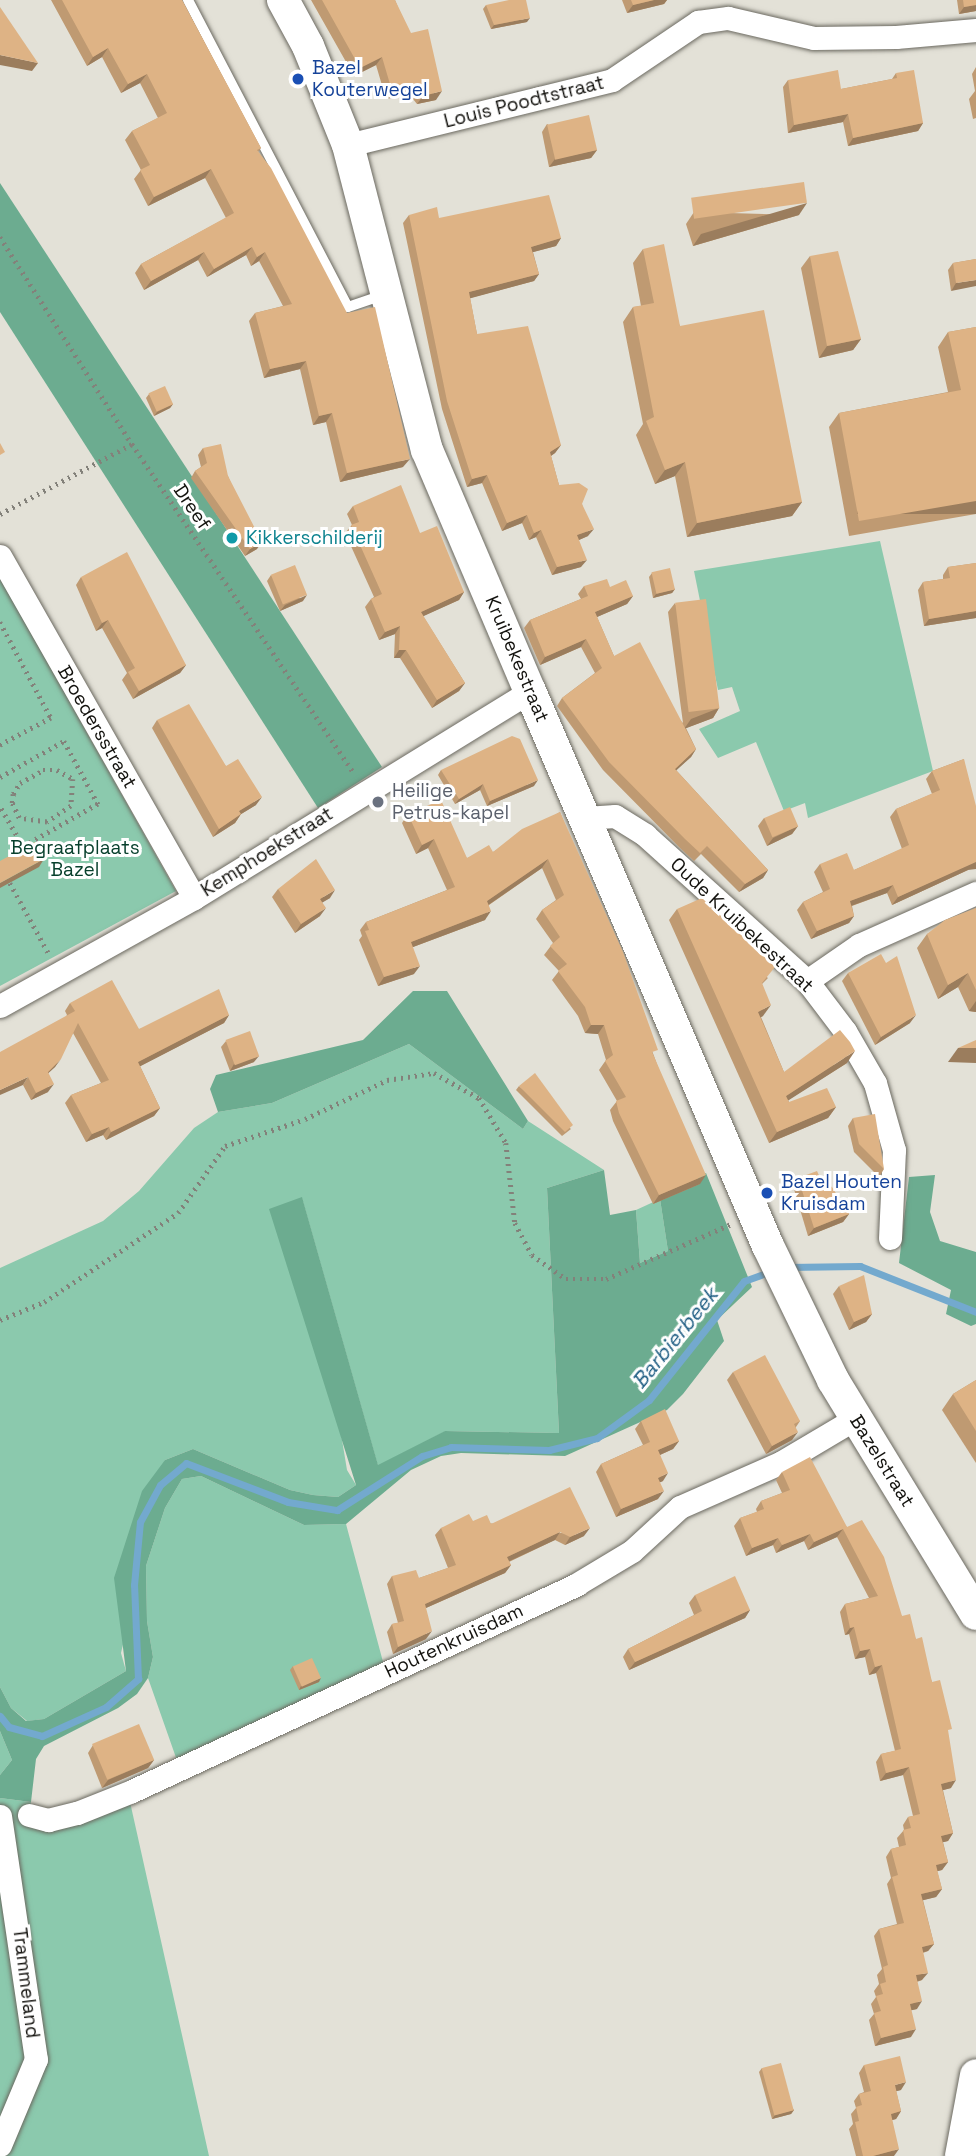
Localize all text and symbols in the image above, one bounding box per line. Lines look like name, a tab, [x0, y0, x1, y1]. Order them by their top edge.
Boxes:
place label: Bazel Kouterwegel	[312, 57, 428, 101]
marker: Bazel Kouterwegel	[290, 71, 306, 87]
street label: Louis Poodtstraat	[442, 71, 606, 133]
street label: Dreef	[169, 480, 215, 534]
place label: Kikkerschilderij	[246, 527, 383, 549]
marker: Kikkerschilderij	[224, 530, 240, 546]
street label: Kruibekestraat	[480, 592, 554, 726]
street label: Broedersstraat	[53, 661, 141, 793]
place label: Heilige Petrus-kapel	[392, 780, 509, 824]
marker: Heilige Petrus-kapel	[370, 794, 386, 810]
street label: Kemphoekstraat	[197, 802, 337, 902]
park label: Begraafplaats Bazel	[10, 837, 140, 881]
street label: Oude Kruibekestraat	[666, 853, 818, 997]
place label: Bazel Houten Kruisdam	[781, 1171, 902, 1215]
marker: Bazel Houten Kruisdam	[759, 1185, 775, 1201]
water label: Barbierbeek	[627, 1282, 723, 1394]
street label: Bazelstraat	[845, 1411, 919, 1511]
street label: Houtenkruisdam	[381, 1599, 527, 1683]
street label: Trammeland	[8, 1927, 44, 2039]

